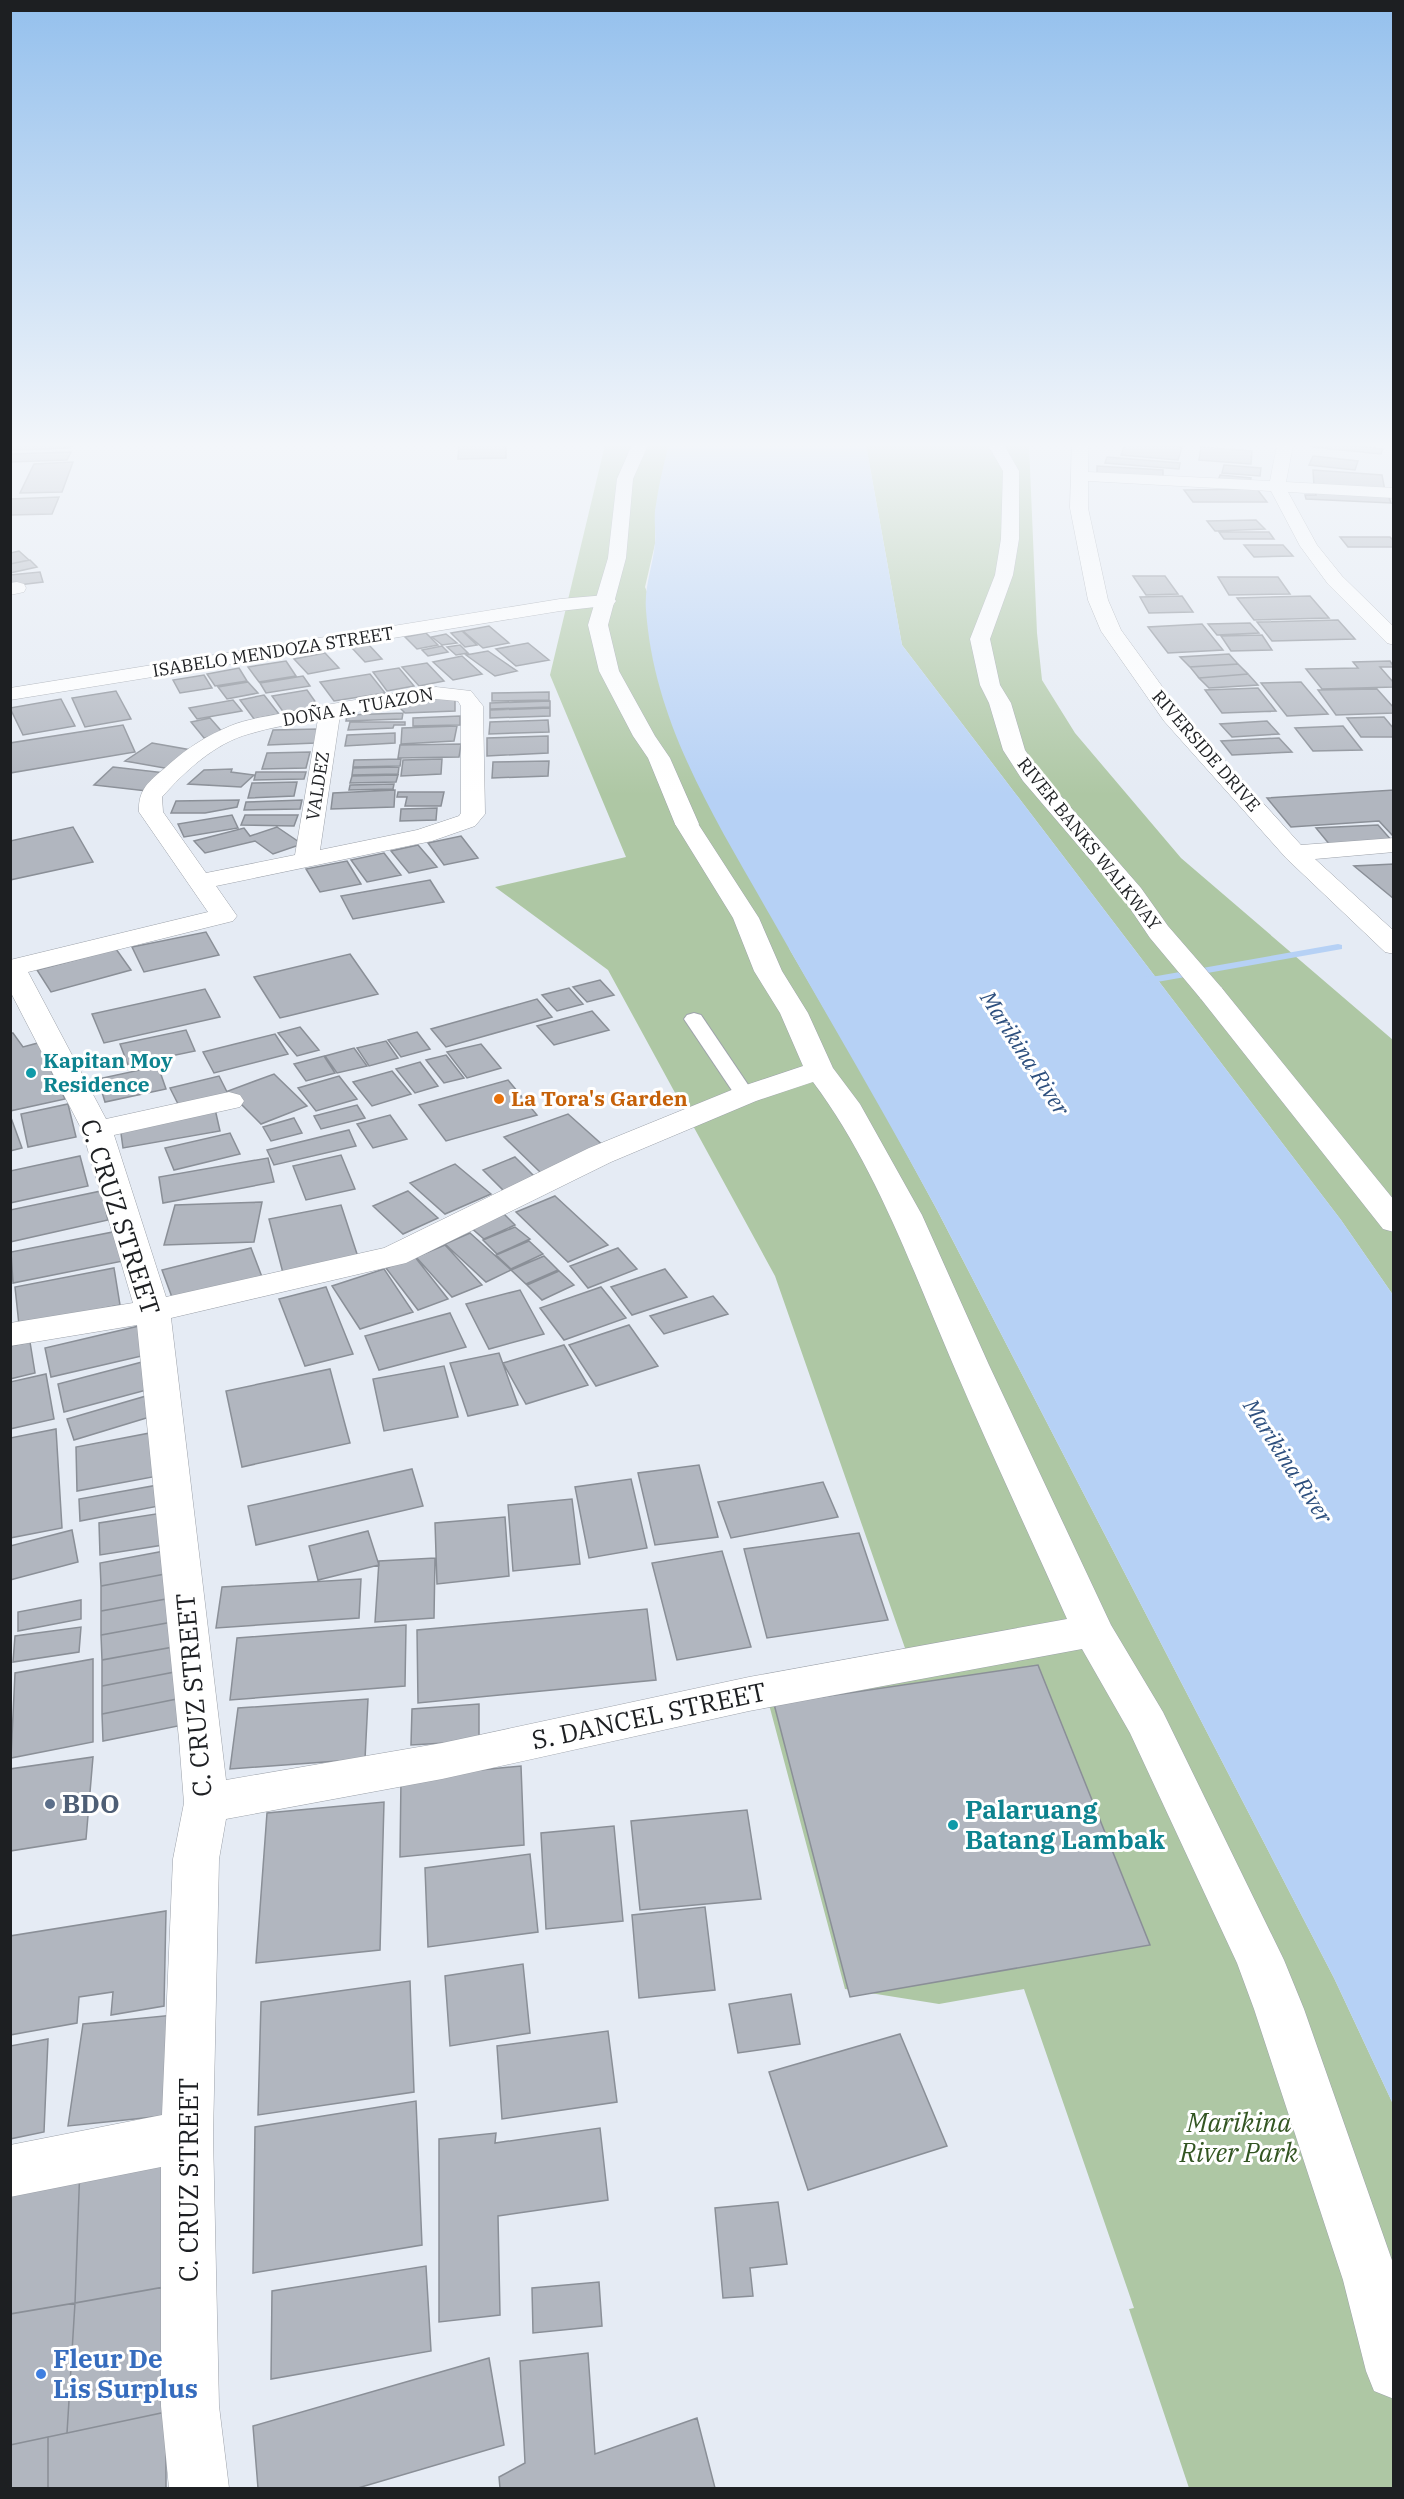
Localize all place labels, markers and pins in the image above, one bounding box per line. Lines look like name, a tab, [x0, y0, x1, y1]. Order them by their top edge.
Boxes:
place label: Kapitan Moy Residence	[43, 1046, 173, 1098]
marker: Kapitan Moy Residence	[24, 1066, 38, 1080]
place label: La Tora's Garden	[511, 1084, 688, 1112]
marker: La Tora's Garden	[492, 1092, 506, 1106]
place label: BDO	[62, 1786, 120, 1820]
place label: Palaruang Batang Lambak	[965, 1792, 1166, 1856]
marker: BDO	[43, 1797, 57, 1811]
marker: Palaruang Batang Lambak	[946, 1818, 960, 1832]
place label: Fleur De Lis Surplus	[53, 2341, 198, 2405]
marker: Fleur De Lis Surplus	[34, 2367, 48, 2381]

